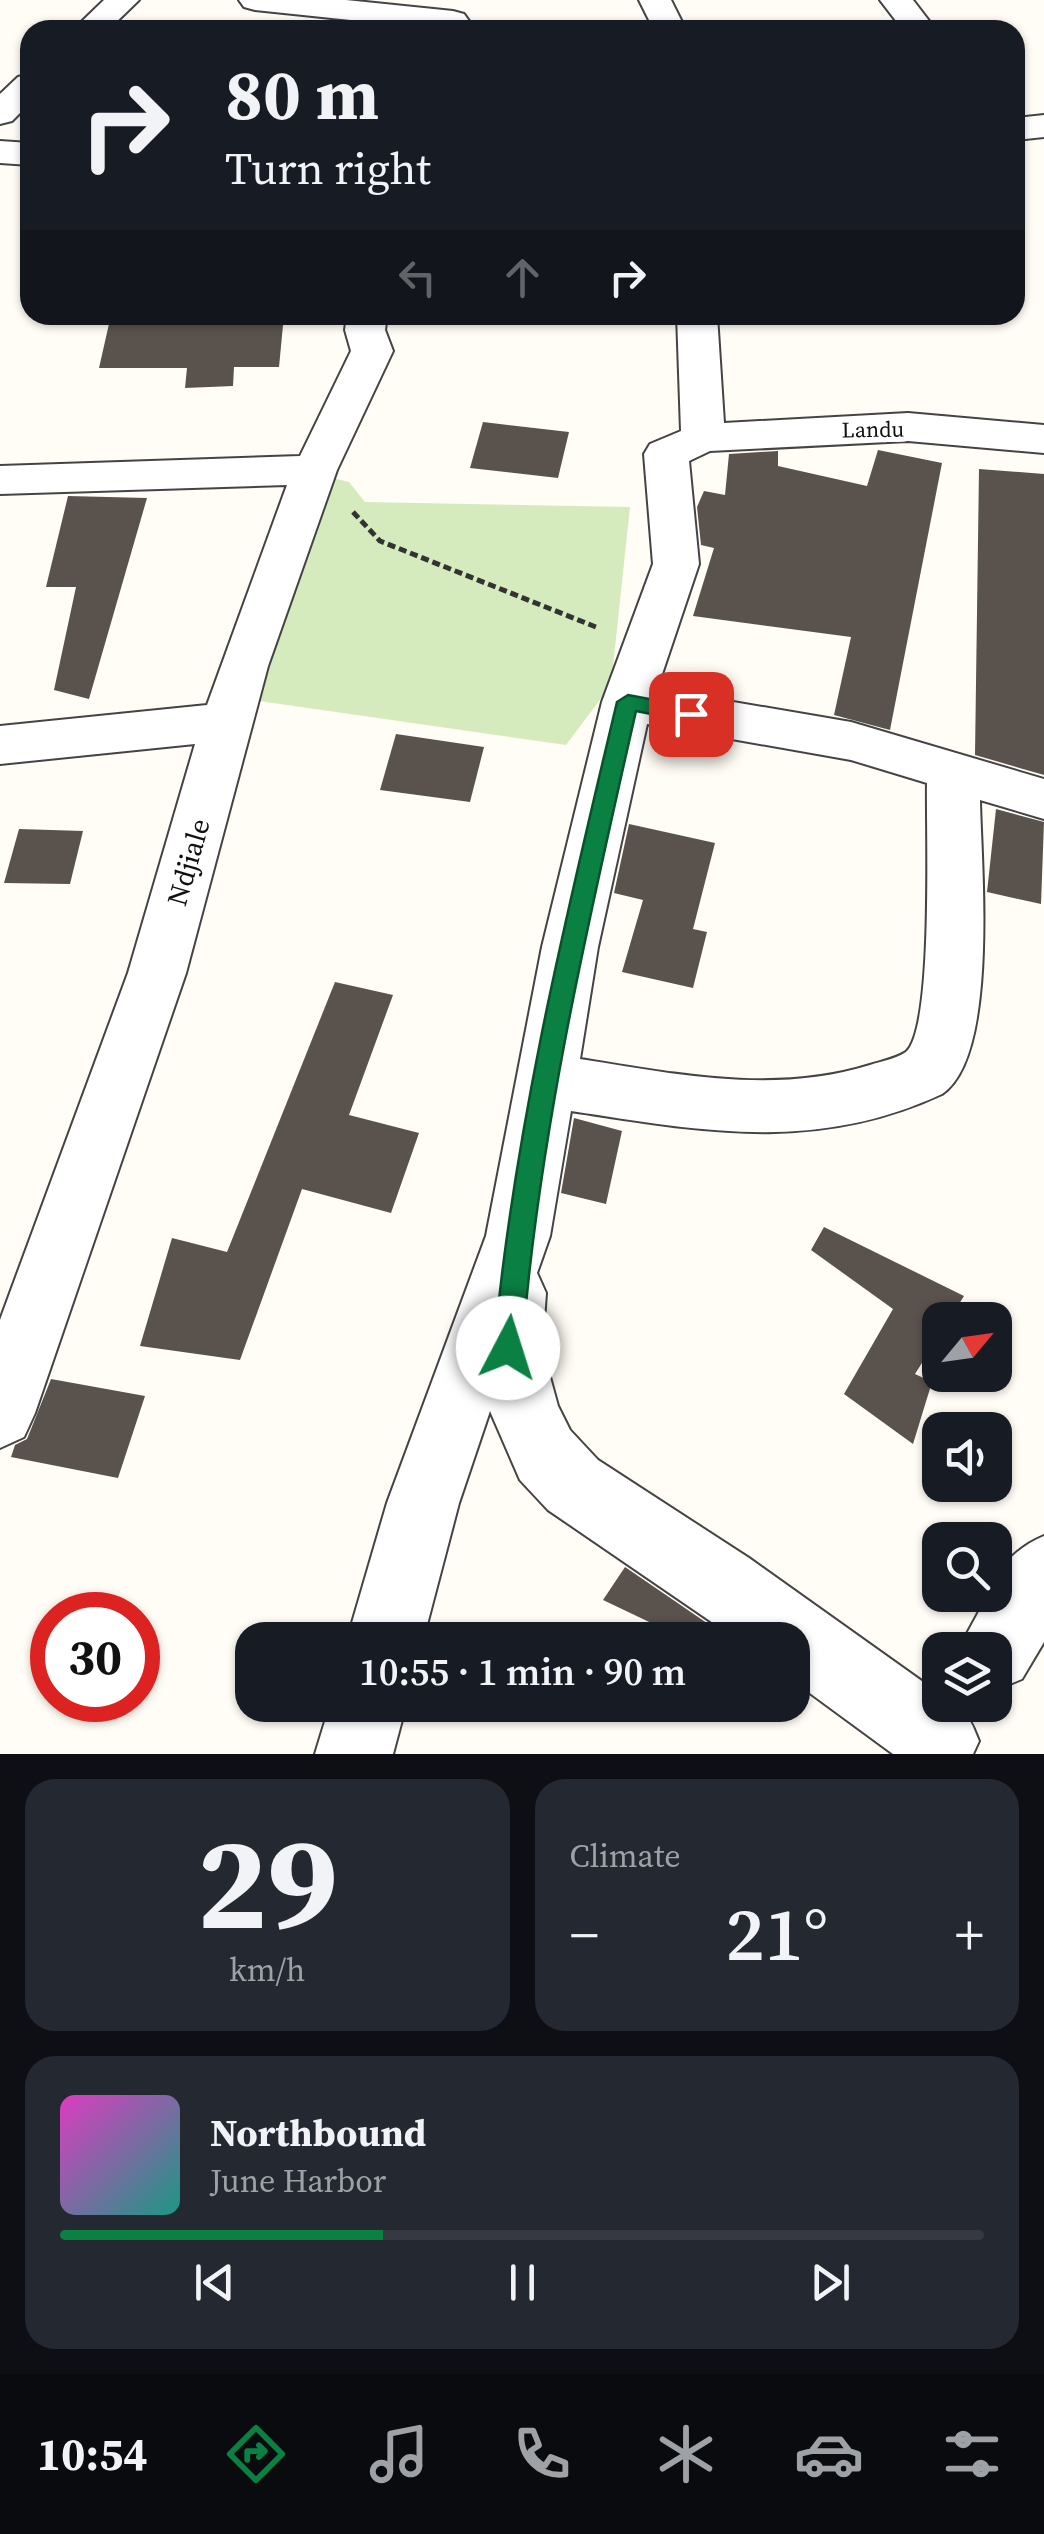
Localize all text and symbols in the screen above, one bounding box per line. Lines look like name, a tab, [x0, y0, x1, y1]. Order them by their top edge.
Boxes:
text: 80 m	[225, 46, 379, 142]
icon: right	[60, 60, 190, 190]
text: Turn right	[225, 137, 431, 199]
icon: left	[390, 250, 445, 305]
icon: ahead	[495, 250, 550, 305]
icon: right	[600, 250, 655, 305]
street label: Landu	[841, 413, 905, 445]
pin	[649, 672, 734, 757]
icon: arrive	[664, 687, 719, 742]
street label: Ndjiale	[157, 814, 219, 910]
position arrow	[456, 1296, 560, 1400]
north arrow	[922, 1302, 1012, 1392]
map controls	[922, 1302, 1012, 1722]
button: sound	[922, 1412, 1012, 1502]
button: search	[922, 1522, 1012, 1612]
speed limit sign: 30	[30, 1592, 160, 1722]
button: layers	[922, 1632, 1012, 1722]
text: 10:55 · 1 min · 90 m	[359, 1646, 686, 1698]
text: 29	[197, 1793, 338, 1972]
text: Climate	[570, 1834, 681, 1878]
text: 21°	[725, 1882, 828, 1985]
text: −	[570, 1897, 599, 1972]
text: +	[955, 1897, 984, 1972]
text: km/h	[229, 1948, 305, 1992]
text: Northbound	[210, 2107, 426, 2159]
text: June Harbor	[210, 2159, 386, 2203]
icon: previous	[187, 2255, 242, 2310]
icon: pause	[495, 2255, 550, 2310]
icon: next	[803, 2255, 858, 2310]
icon: directions	[221, 2419, 291, 2489]
icon: music	[364, 2419, 434, 2489]
icon: phone	[507, 2419, 577, 2489]
icon: climate	[651, 2419, 721, 2489]
icon: car	[794, 2419, 864, 2489]
icon: filters	[937, 2419, 1007, 2489]
text: 10:54	[37, 2423, 148, 2485]

